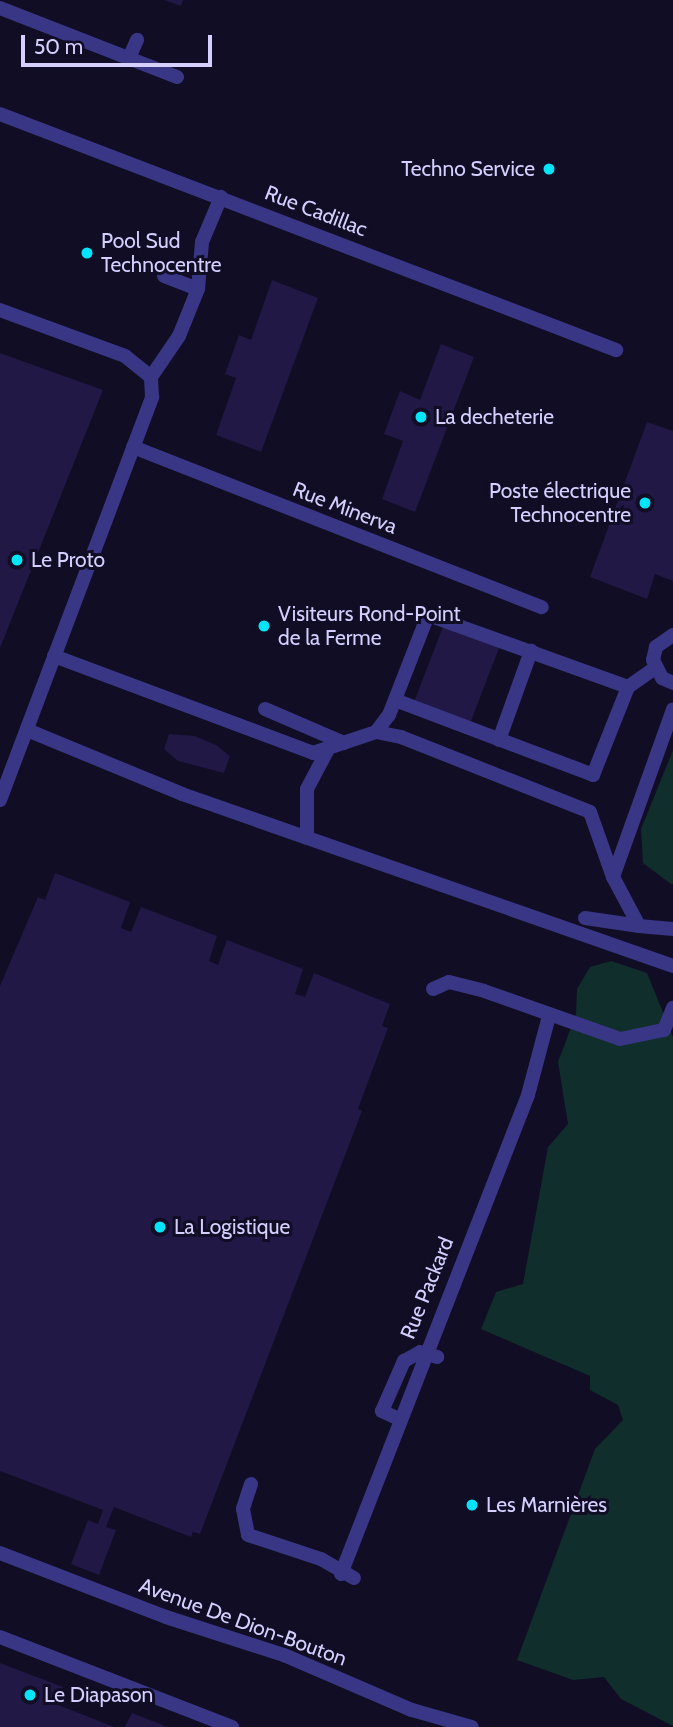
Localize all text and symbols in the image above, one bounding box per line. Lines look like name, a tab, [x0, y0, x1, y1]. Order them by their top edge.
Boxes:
scale bar	[24, 21, 215, 65]
text: 50 m	[34, 34, 83, 59]
place label: Techno Service	[401, 156, 535, 182]
marker: Techno Service	[541, 161, 557, 177]
street label: Rue Cadillac	[261, 180, 371, 242]
place label: Pool Sud Technocentre	[101, 228, 221, 278]
marker: Pool Sud Technocentre	[79, 245, 95, 261]
place label: La decheterie	[435, 404, 554, 430]
marker: La decheterie	[413, 409, 429, 425]
street label: Rue Minerva	[289, 477, 401, 539]
place label: Poste électrique Technocentre	[489, 478, 631, 528]
marker: Poste électrique Technocentre	[637, 495, 653, 511]
place label: Le Proto	[31, 547, 105, 573]
marker: Le Proto	[9, 552, 25, 568]
place label: Visiteurs Rond-Point de la Ferme	[278, 601, 461, 651]
marker: Visiteurs Rond-Point de la Ferme	[256, 618, 272, 634]
place label: La Logistique	[174, 1214, 290, 1240]
marker: La Logistique	[152, 1219, 168, 1235]
street label: Rue Packard	[395, 1233, 459, 1343]
place label: Les Marnières	[486, 1492, 607, 1518]
marker: Les Marnières	[464, 1497, 480, 1513]
street label: Avenue De Dion-Bouton	[136, 1573, 350, 1671]
place label: Le Diapason	[44, 1682, 153, 1708]
marker: Le Diapason	[22, 1687, 38, 1703]

